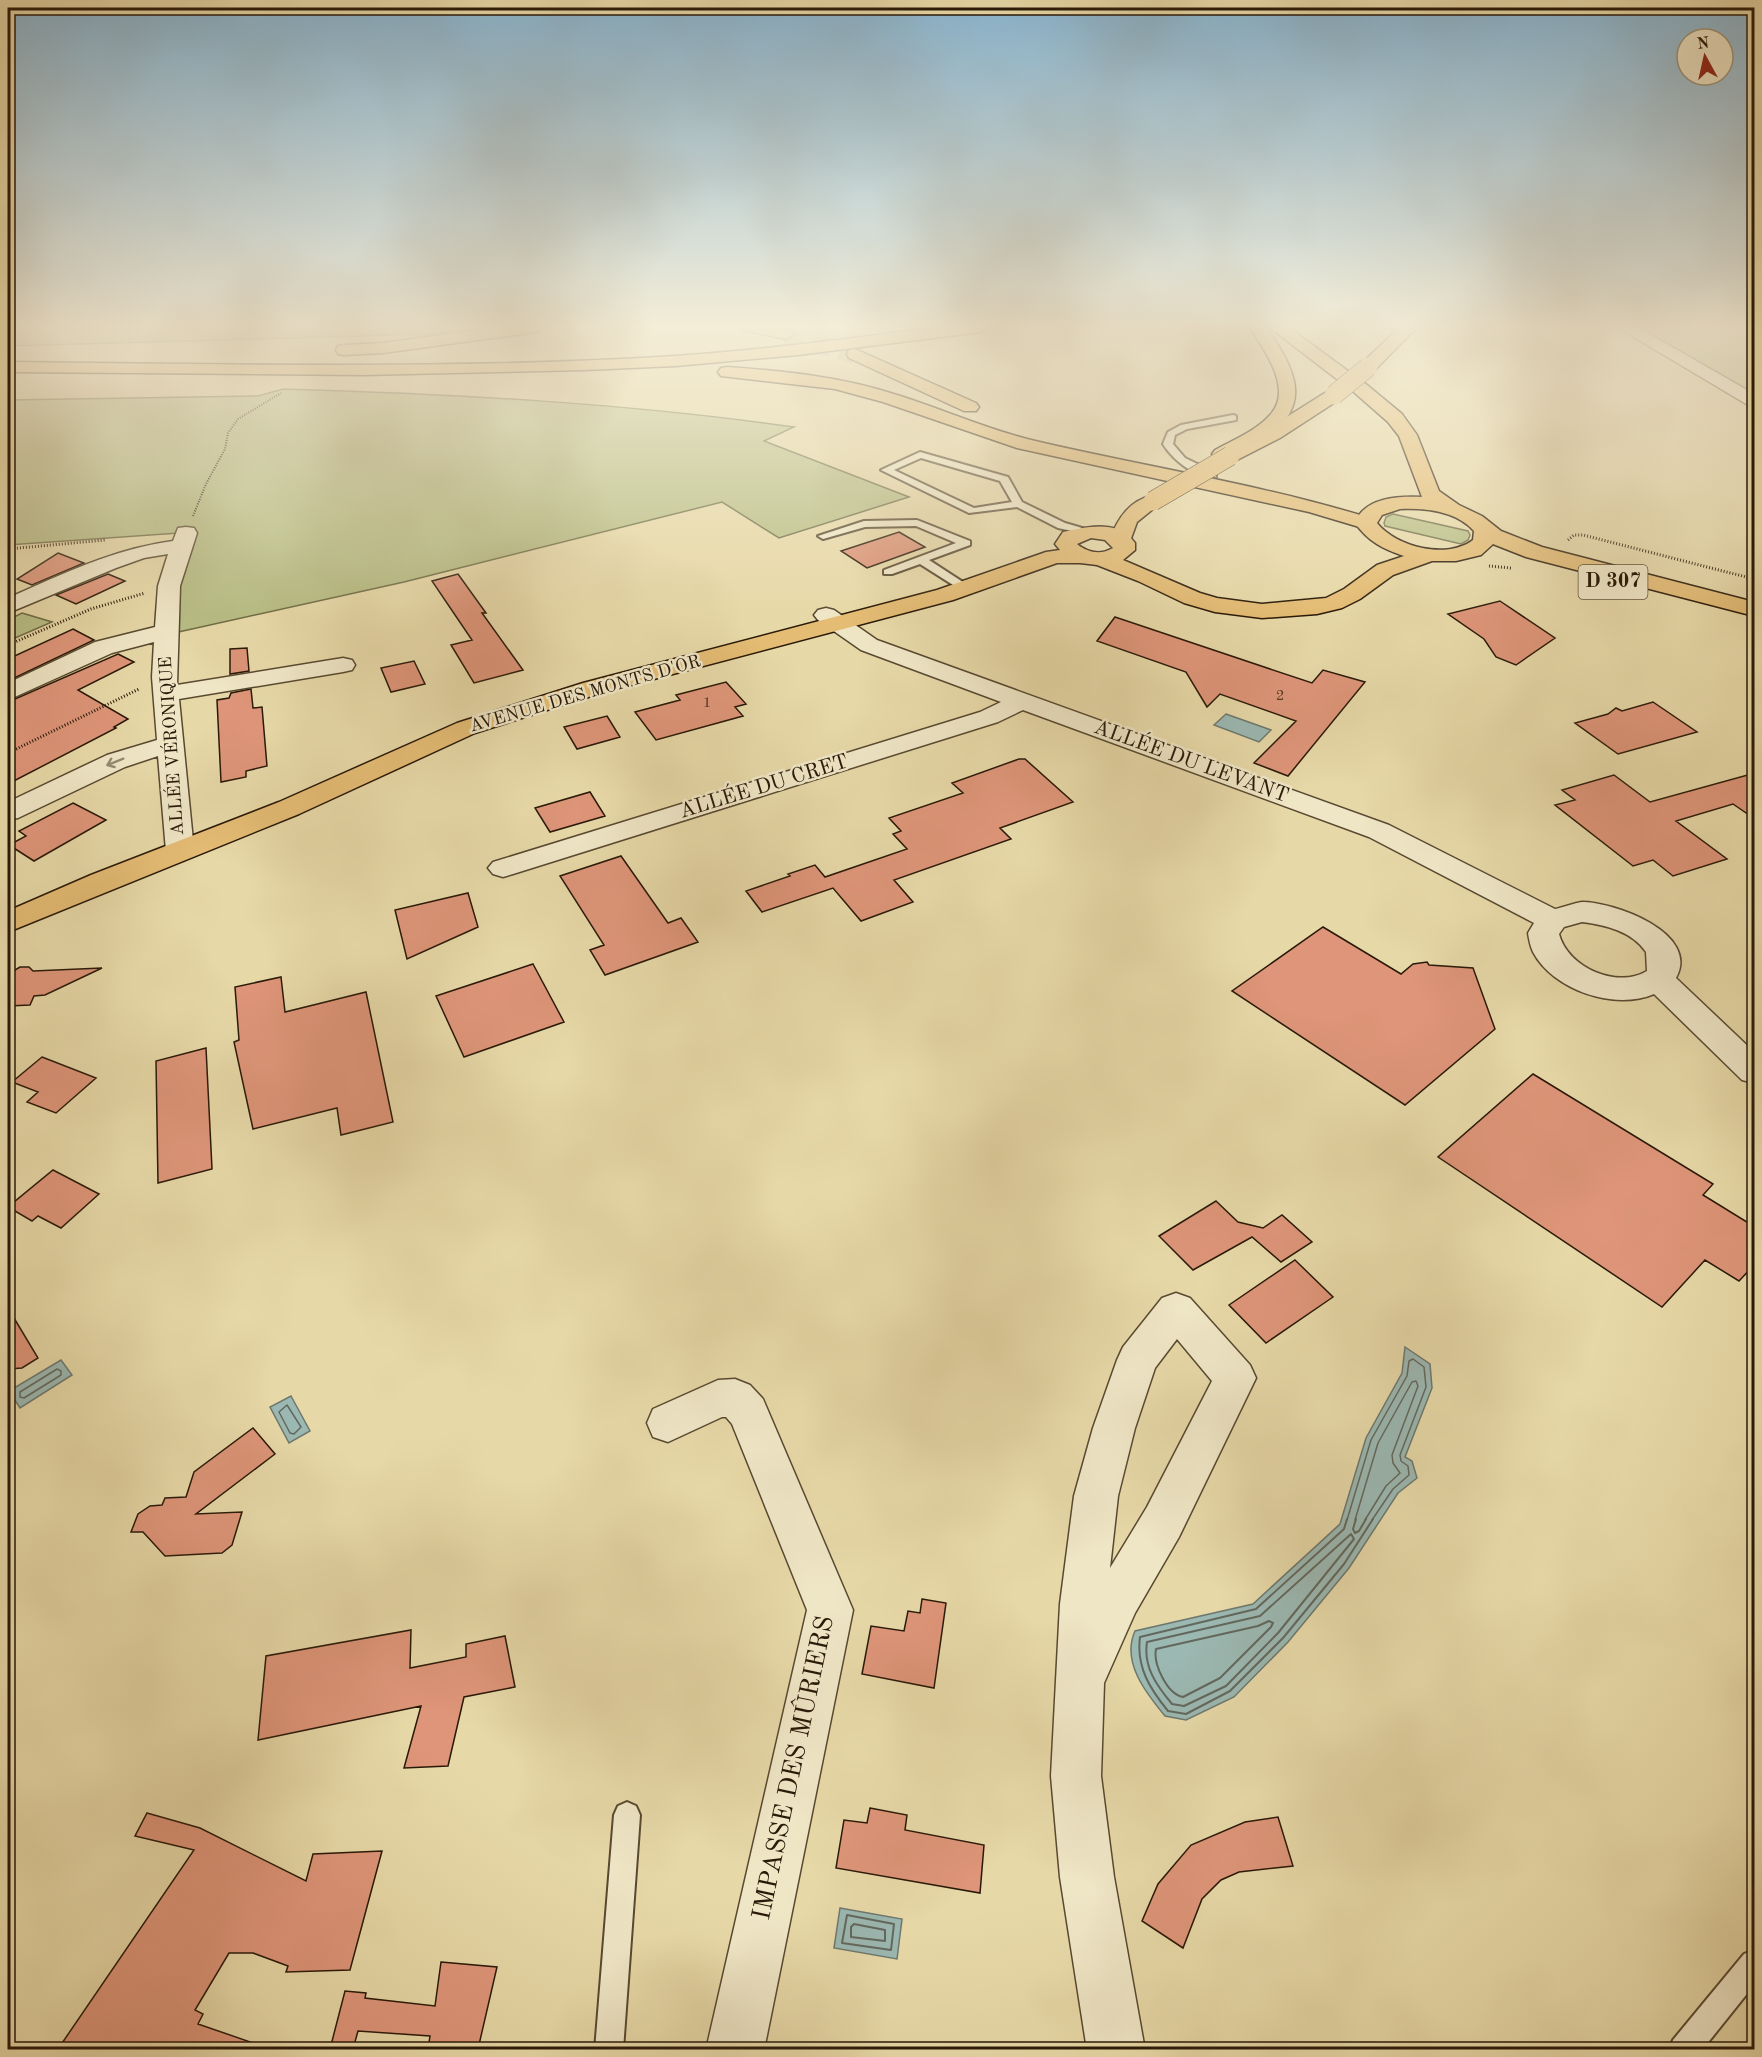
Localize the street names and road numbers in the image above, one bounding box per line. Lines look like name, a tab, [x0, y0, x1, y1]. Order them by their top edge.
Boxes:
road number: D 307	[1578, 565, 1648, 599]
street label: AVENUE DES MONTS D'OR	[467, 652, 703, 736]
street label: ALLÉE VÉRONIQUE	[153, 656, 187, 836]
street label: ALLÉE DU LEVANT	[1091, 713, 1293, 807]
street label: ALLÉE DU CRET	[676, 747, 851, 823]
street label: IMPASSE DES MÛRIERS	[745, 1613, 839, 1923]

